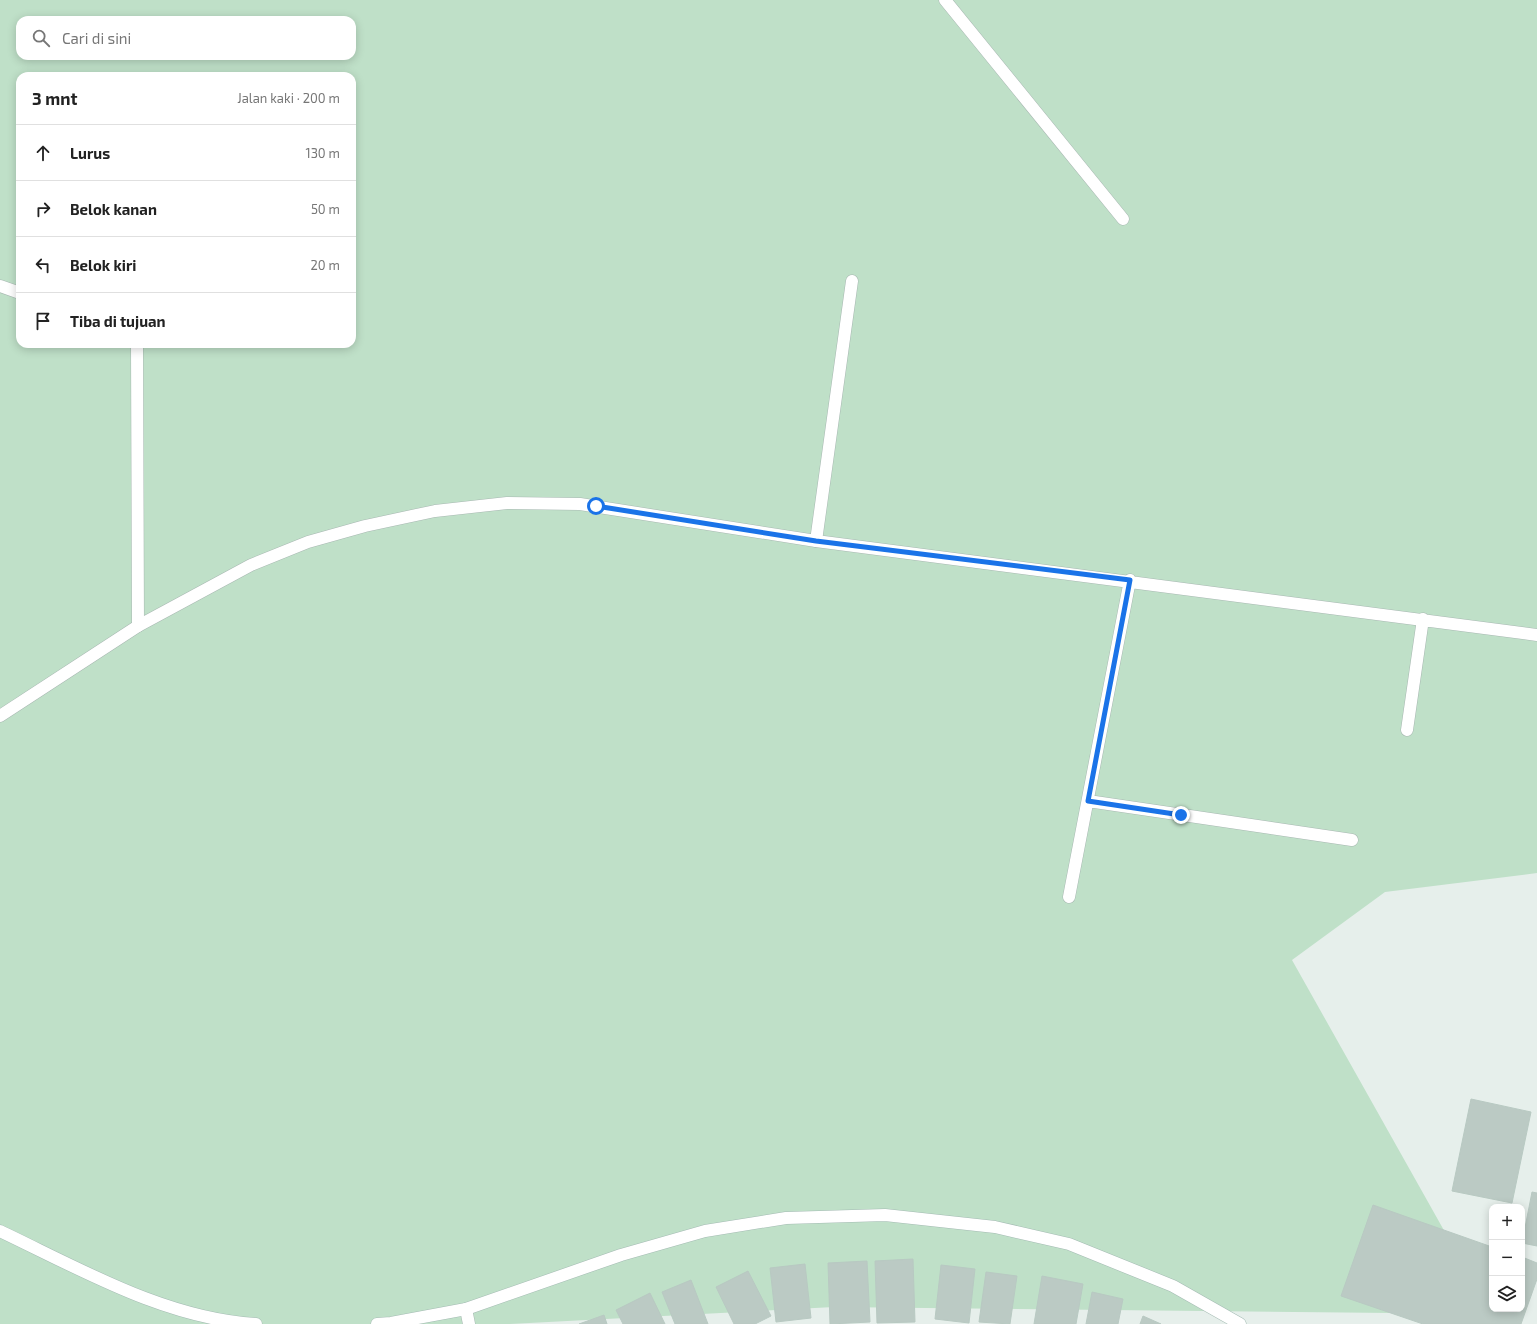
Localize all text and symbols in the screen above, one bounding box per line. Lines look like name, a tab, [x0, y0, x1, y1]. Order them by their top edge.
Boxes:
search box	[16, 16, 356, 60]
icon: search	[30, 27, 52, 49]
text: Cari di sini	[62, 29, 131, 47]
text: 3 mnt	[32, 88, 77, 108]
text: Jalan kaki · 200 m	[237, 90, 340, 106]
icon: ahead	[32, 142, 54, 164]
text: Lurus	[70, 144, 110, 162]
text: 130 m	[305, 145, 340, 161]
icon: right	[32, 198, 54, 220]
text: Belok kanan	[70, 200, 157, 218]
text: 50 m	[311, 201, 340, 217]
icon: left	[32, 254, 54, 276]
text: Belok kiri	[70, 256, 136, 274]
text: 20 m	[311, 257, 340, 273]
icon: arrive	[32, 310, 54, 332]
text: Tiba di tujuan	[70, 312, 166, 330]
route start	[587, 497, 605, 515]
route end	[1172, 806, 1190, 824]
map controls	[1489, 1204, 1525, 1312]
button: +	[1489, 1204, 1525, 1240]
button: −	[1489, 1240, 1525, 1276]
button: layers	[1489, 1276, 1525, 1312]

